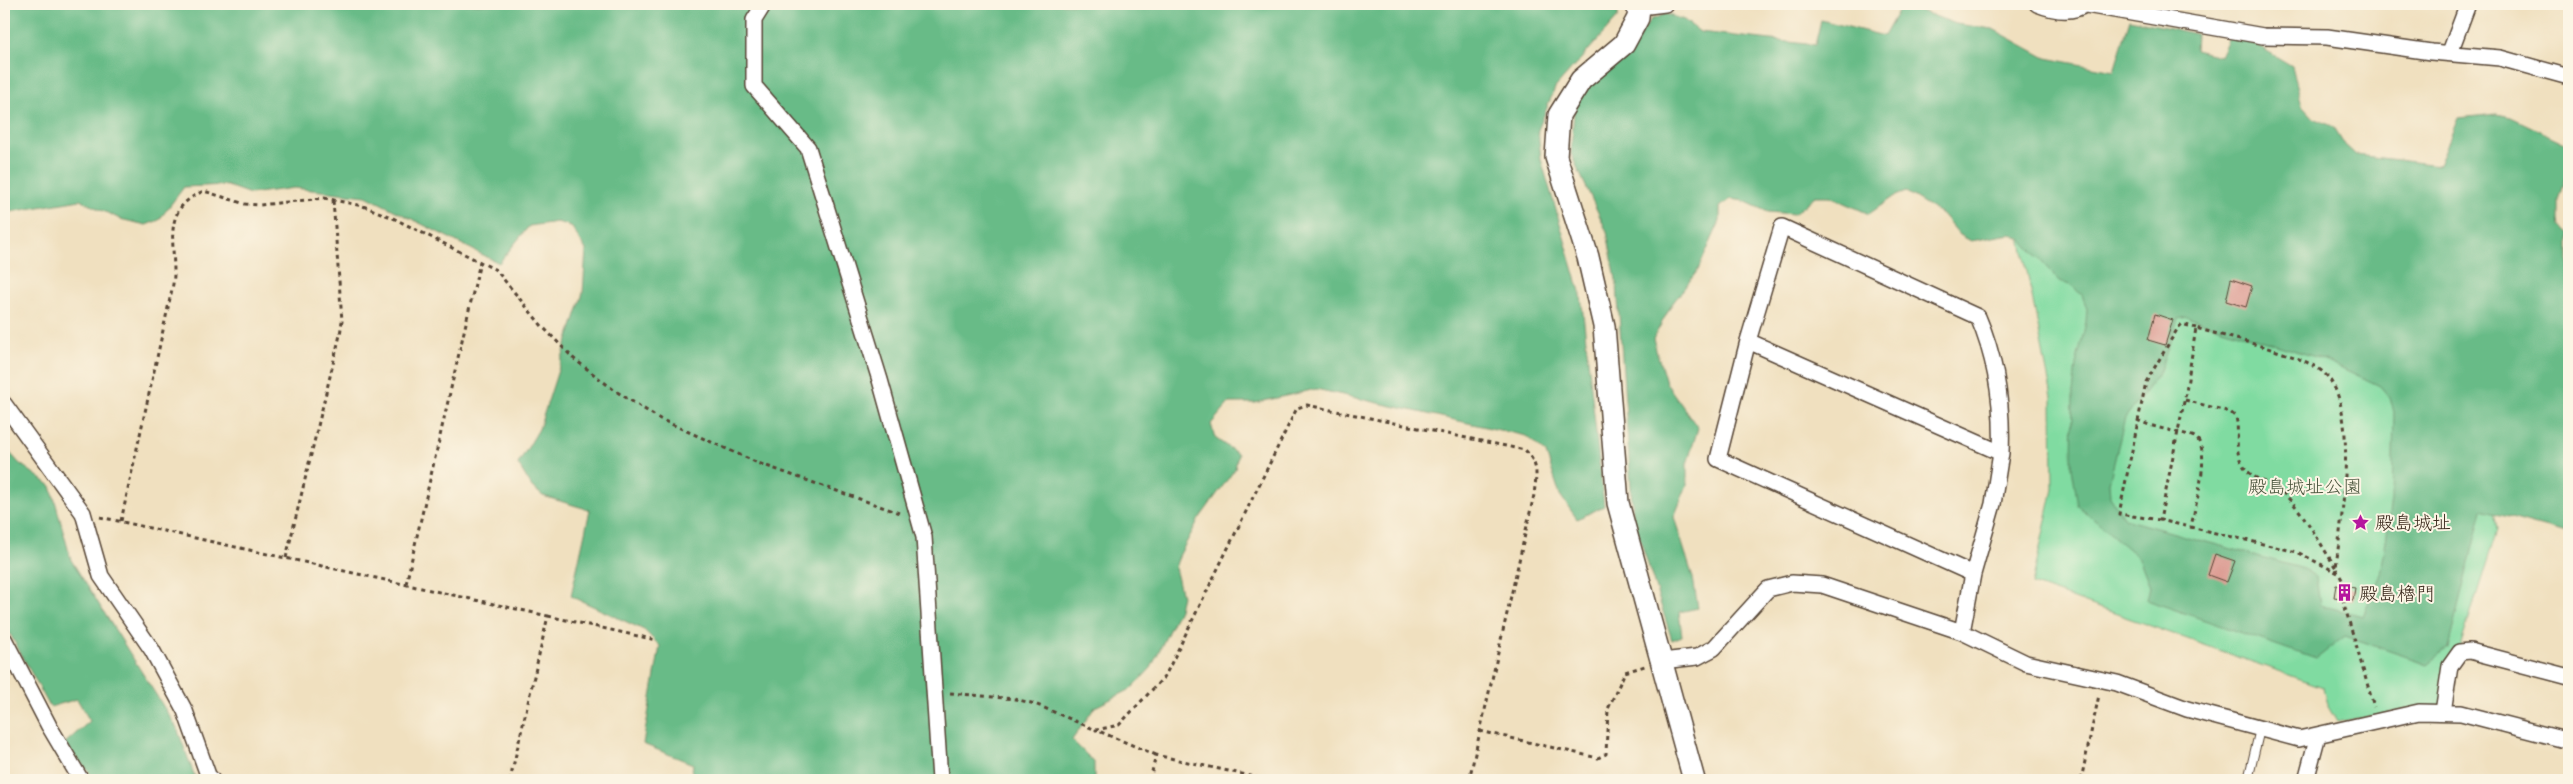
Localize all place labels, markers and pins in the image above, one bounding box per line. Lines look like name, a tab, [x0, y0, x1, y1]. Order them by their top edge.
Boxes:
place label: 殿島城址	[2375, 509, 2451, 535]
place icon: 殿島城址	[2351, 512, 2371, 532]
place label: 殿島櫓門	[2359, 580, 2435, 606]
building icon: 殿島櫓門	[2335, 583, 2355, 603]

